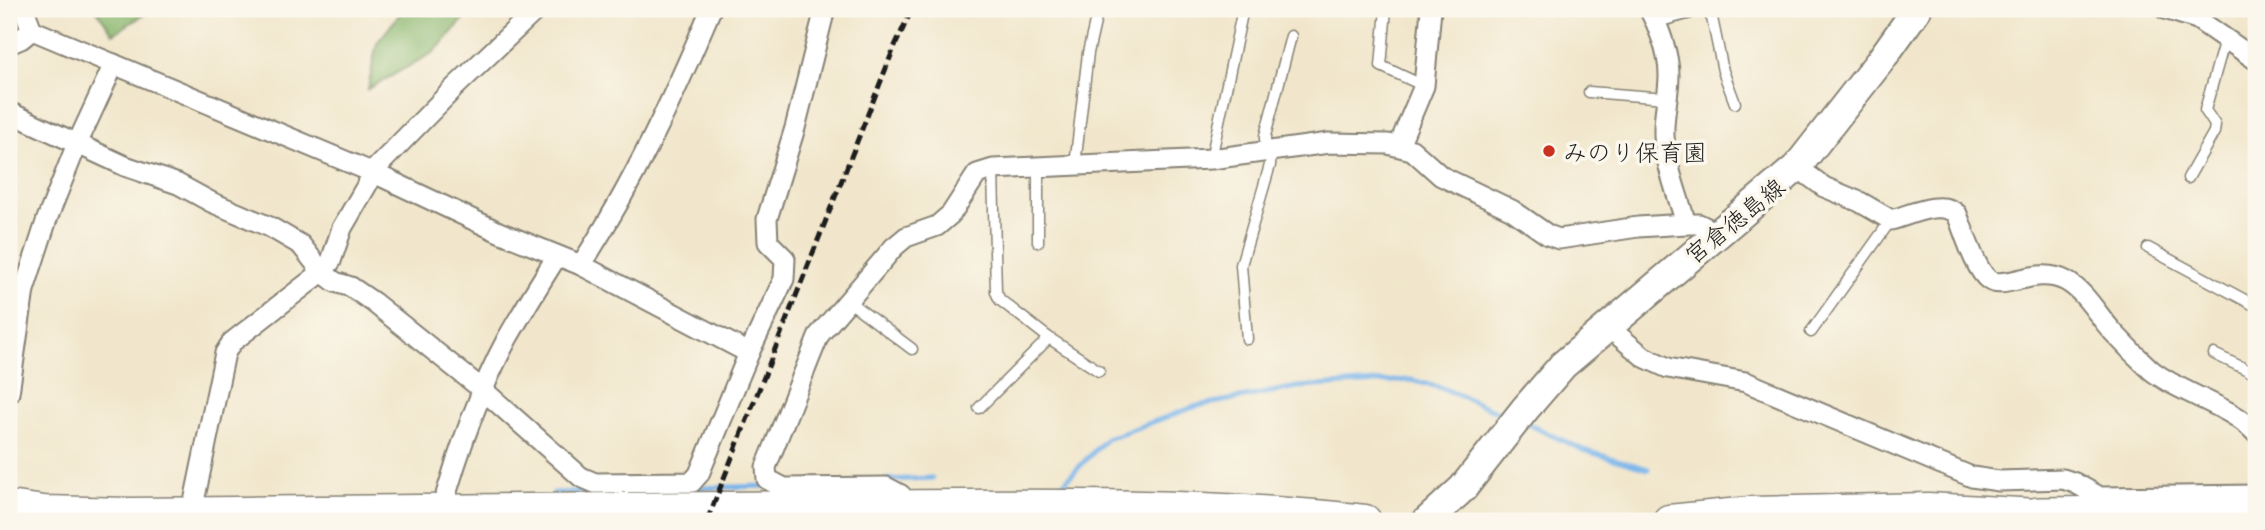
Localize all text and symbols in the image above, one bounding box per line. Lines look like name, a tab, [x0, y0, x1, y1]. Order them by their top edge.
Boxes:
place label: みのり保育園	[1563, 136, 1707, 167]
marker: みのり保育園	[1541, 143, 1557, 159]
street label: 宮倉徳島線	[1678, 170, 1790, 270]

